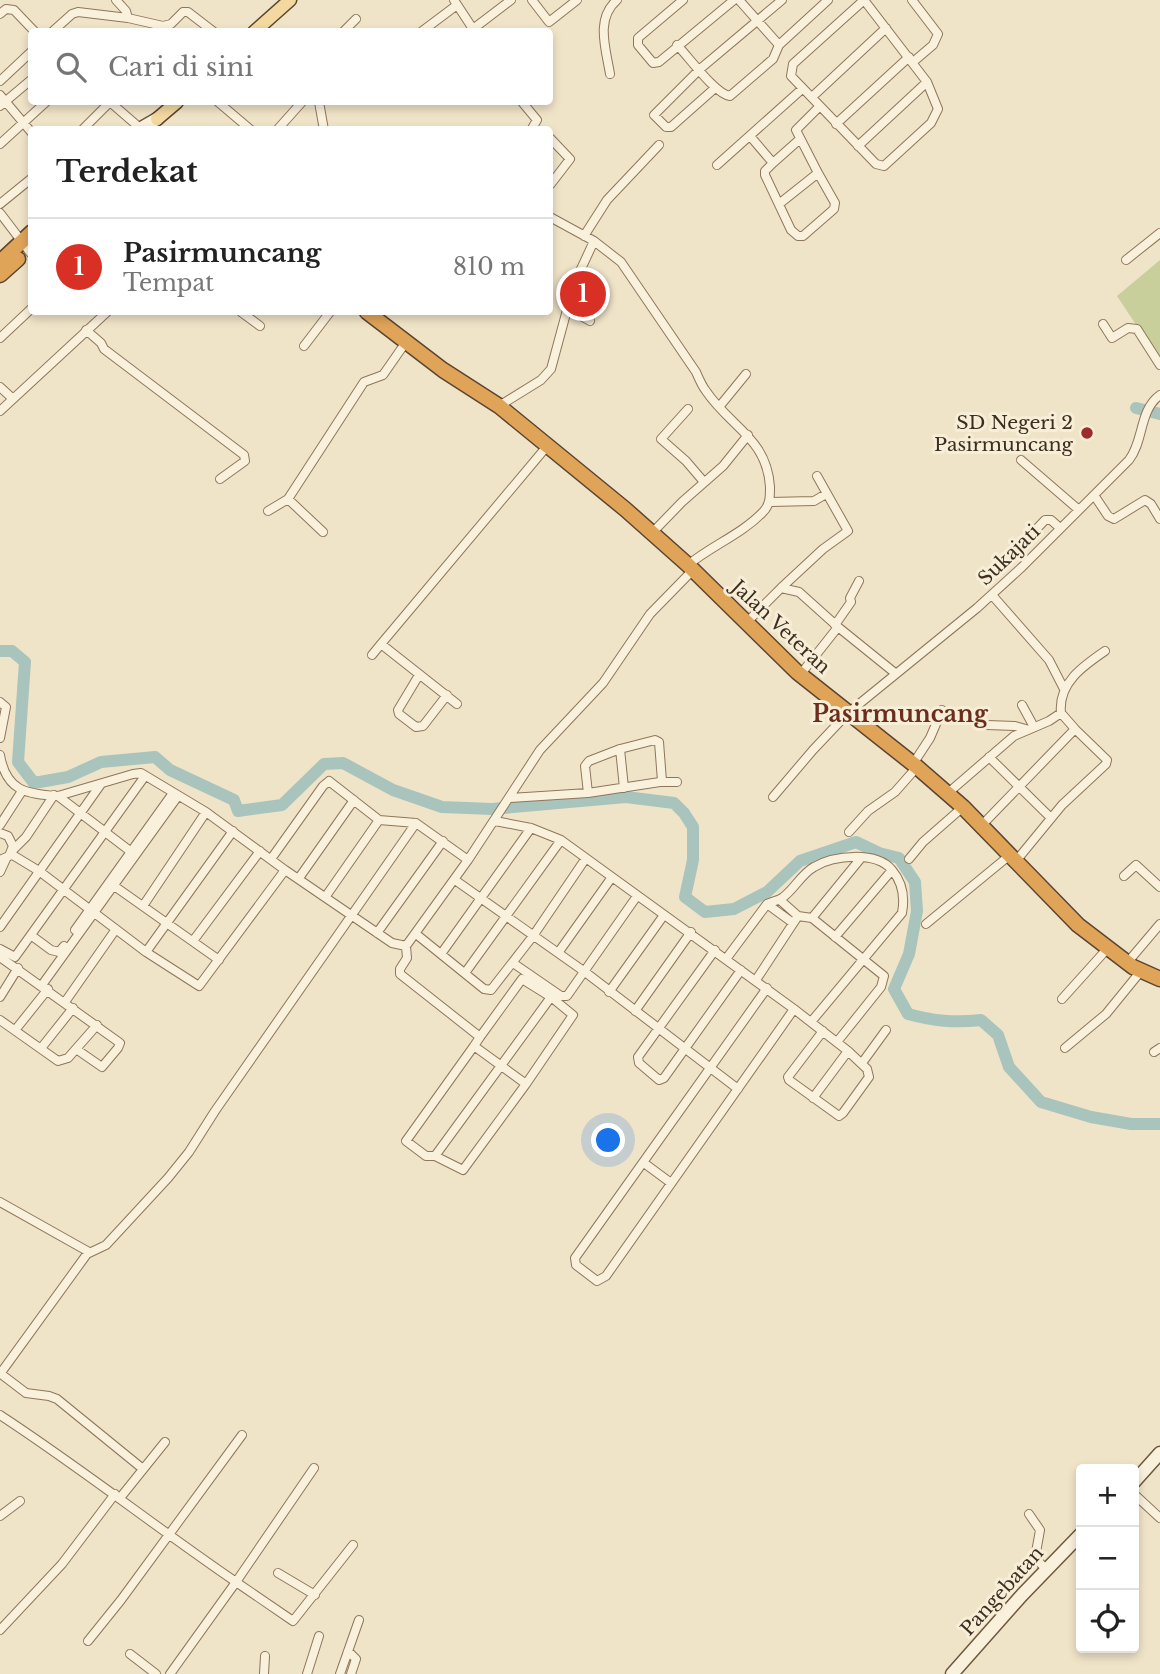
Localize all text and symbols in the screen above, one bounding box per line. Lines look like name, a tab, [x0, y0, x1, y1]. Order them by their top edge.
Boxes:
search box	[28, 28, 553, 105]
icon: search	[52, 48, 90, 86]
text: Cari di sini	[108, 51, 253, 83]
text: Terdekat	[56, 153, 198, 190]
text: Pasirmuncang	[123, 237, 321, 269]
text: 1	[74, 253, 84, 281]
text: 810 m	[453, 253, 525, 281]
pin: 1	[560, 268, 606, 320]
text: Tempat	[123, 269, 214, 297]
place label: SD Negeri 2 Pasirmuncang	[934, 411, 1074, 456]
marker: SD Negeri 2 Pasirmuncang	[1079, 425, 1095, 441]
street label: Sukajati	[973, 520, 1045, 590]
street label: Jalan Veteran	[725, 573, 835, 679]
district label: Pasirmuncang	[812, 700, 989, 728]
your location	[591, 1123, 625, 1157]
map controls	[1076, 1464, 1139, 1653]
button: +	[1076, 1464, 1139, 1527]
button: −	[1076, 1527, 1139, 1590]
street label: Pangebatan	[956, 1542, 1048, 1640]
button: locate	[1076, 1590, 1139, 1653]

